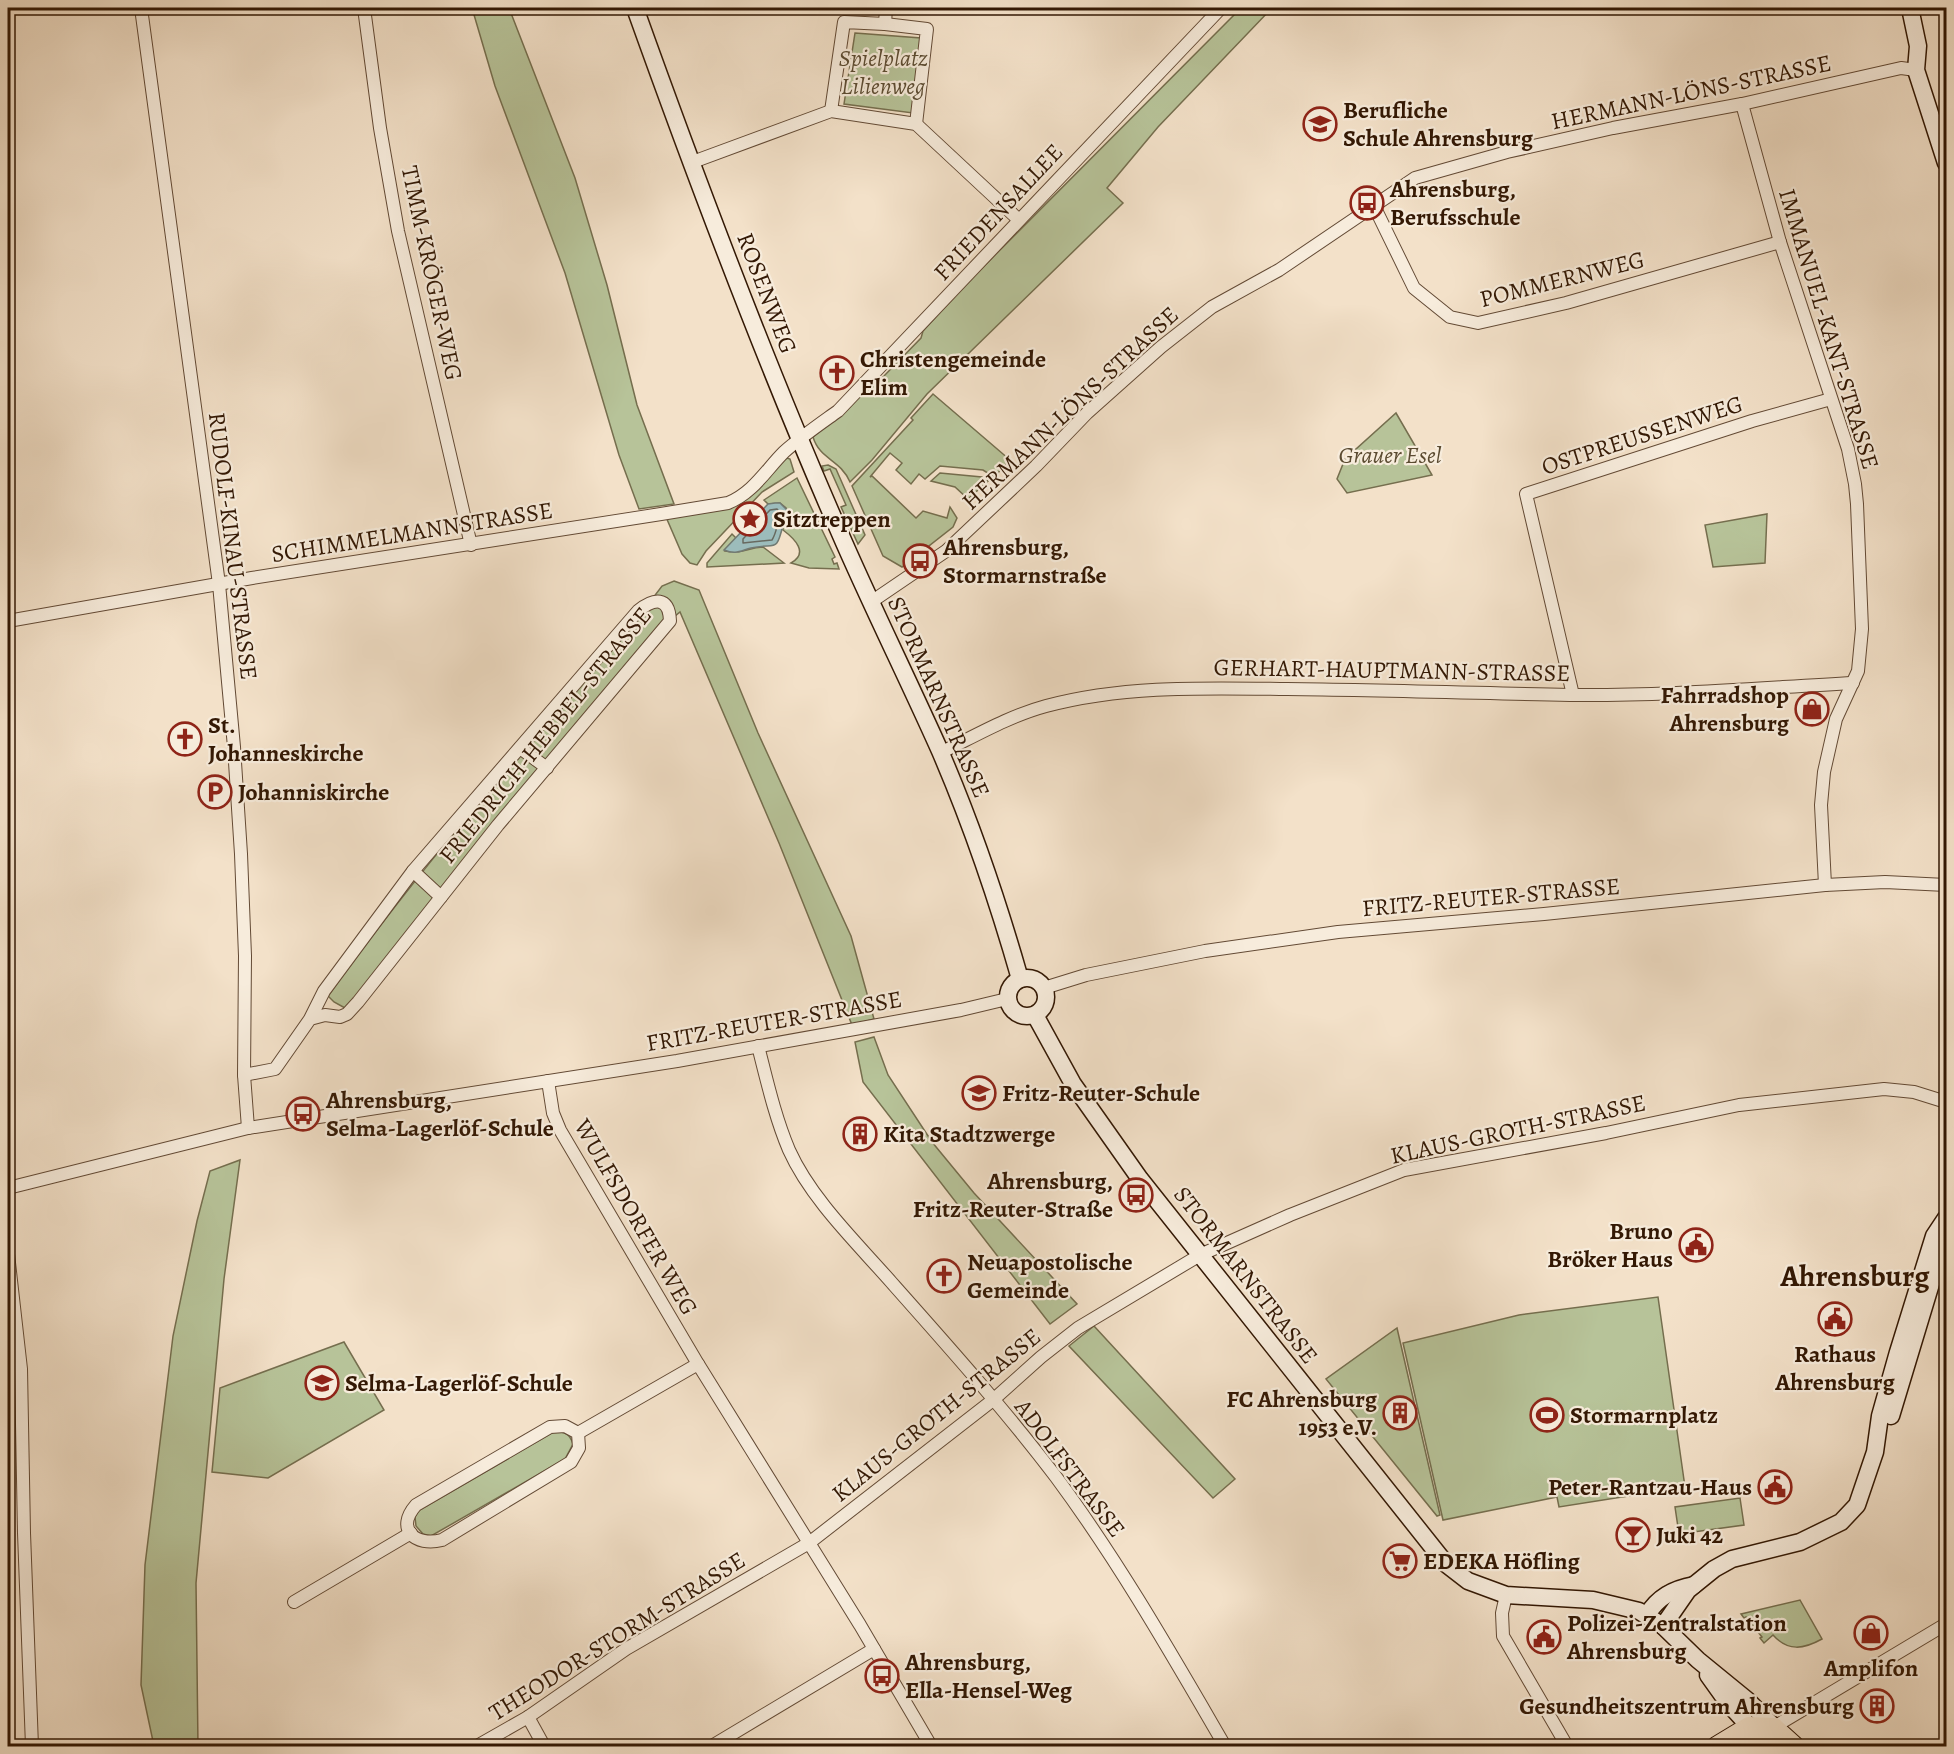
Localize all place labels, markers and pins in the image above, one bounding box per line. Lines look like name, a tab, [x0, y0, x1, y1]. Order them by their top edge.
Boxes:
place label: Berufliche Schule Ahrensburg	[1343, 94, 1534, 154]
school or university icon: Berufliche Schule Ahrensburg	[1302, 106, 1338, 142]
place label: Ahrensburg, Berufsschule	[1389, 173, 1521, 233]
bus stop icon: Ahrensburg, Berufsschule	[1349, 185, 1385, 221]
place label: Christengemeinde Elim	[860, 343, 1046, 403]
church icon: Christengemeinde Elim	[819, 355, 855, 391]
place icon: Sitztreppen	[732, 501, 768, 537]
place label: Sitztreppen	[773, 503, 891, 535]
place label: Ahrensburg, Stormarnstraße	[942, 531, 1107, 591]
bus stop icon: Ahrensburg, Stormarnstraße	[902, 543, 938, 579]
place label: Fahrradshop Ahrensburg	[1661, 679, 1790, 739]
shop icon: Fahrradshop Ahrensburg	[1794, 691, 1830, 727]
place label: St. Johanneskirche	[208, 709, 363, 769]
church icon: St. Johanneskirche	[167, 721, 203, 757]
parking icon: Johanniskirche	[197, 774, 233, 810]
place label: Johanniskirche	[238, 776, 389, 808]
school or university icon: Fritz-Reuter-Schule	[961, 1075, 997, 1111]
place label: Fritz-Reuter-Schule	[1002, 1077, 1200, 1109]
place label: Ahrensburg, Selma-Lagerlöf-Schule	[325, 1084, 554, 1144]
bus stop icon: Ahrensburg, Selma-Lagerlöf-Schule	[285, 1096, 321, 1132]
building icon: Kita Stadtzwerge	[842, 1116, 878, 1152]
place label: Kita Stadtzwerge	[883, 1118, 1055, 1150]
place label: Ahrensburg, Fritz-Reuter-Straße	[913, 1165, 1113, 1225]
bus stop icon: Ahrensburg, Fritz-Reuter-Straße	[1118, 1177, 1154, 1213]
place label: Bruno Bröker Haus	[1547, 1215, 1673, 1275]
public building icon: Bruno Bröker Haus	[1678, 1227, 1714, 1263]
place label: Neuapostolische Gemeinde	[967, 1246, 1133, 1306]
church icon: Neuapostolische Gemeinde	[926, 1258, 962, 1294]
public building icon: Rathaus Ahrensburg	[1817, 1301, 1853, 1337]
place label: Rathaus Ahrensburg	[1774, 1338, 1895, 1398]
school or university icon: Selma-Lagerlöf-Schule	[304, 1365, 340, 1401]
place label: Selma-Lagerlöf-Schule	[345, 1367, 573, 1399]
place label: FC Ahrensburg 1953 e.V.	[1226, 1383, 1378, 1443]
building icon: FC Ahrensburg 1953 e.V.	[1382, 1395, 1418, 1431]
sports icon: Stormarnplatz	[1529, 1397, 1565, 1433]
place label: Stormarnplatz	[1570, 1399, 1718, 1431]
public building icon: Peter-Rantzau-Haus	[1757, 1469, 1793, 1505]
place label: Peter-Rantzau-Haus	[1548, 1471, 1752, 1503]
bar icon: Juki 42	[1615, 1517, 1651, 1553]
place label: Juki 42	[1656, 1519, 1723, 1551]
supermarket icon: EDEKA Höfling	[1382, 1543, 1418, 1579]
place label: EDEKA Höfling	[1423, 1545, 1581, 1577]
place label: Polizei-Zentralstation Ahrensburg	[1566, 1607, 1787, 1667]
shop icon: Amplifon	[1853, 1615, 1889, 1651]
public building icon: Polizei-Zentralstation Ahrensburg	[1526, 1619, 1562, 1655]
place label: Ahrensburg, Ella-Hensel-Weg	[904, 1646, 1073, 1706]
place label: Amplifon	[1823, 1652, 1919, 1684]
bus stop icon: Ahrensburg, Ella-Hensel-Weg	[864, 1658, 900, 1694]
building icon: Gesundheitszentrum Ahrensburg	[1859, 1688, 1895, 1724]
place label: Gesundheitszentrum Ahrensburg	[1519, 1690, 1855, 1722]

